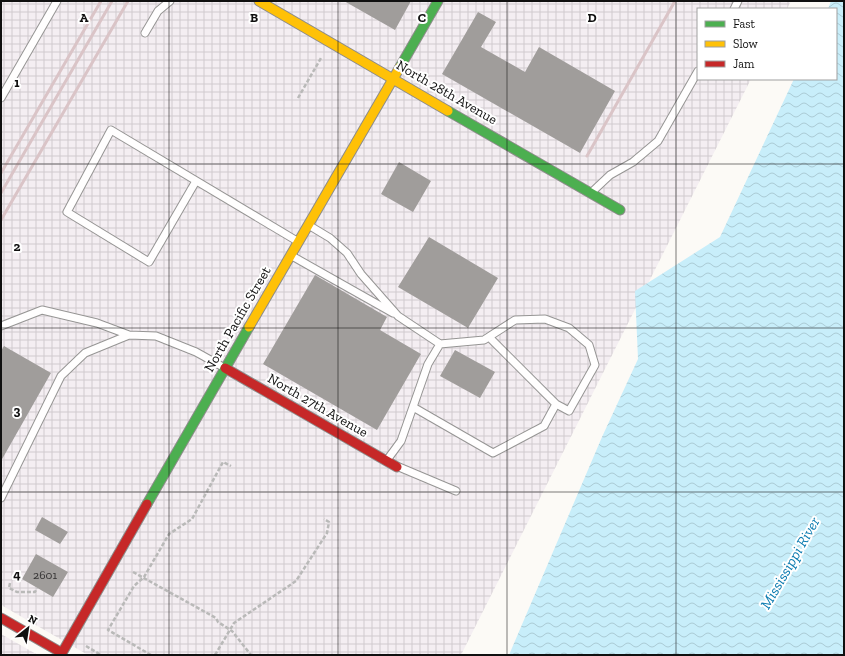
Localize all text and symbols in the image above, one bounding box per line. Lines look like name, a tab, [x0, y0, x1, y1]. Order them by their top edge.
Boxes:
legend	[697, 8, 837, 80]
text: A	[80, 10, 89, 25]
text: B	[250, 10, 258, 25]
text: C	[418, 10, 426, 25]
text: D	[587, 10, 597, 25]
text: Fast	[733, 17, 756, 31]
text: Slow	[733, 37, 759, 51]
street label: North 28th Avenue	[393, 57, 501, 128]
text: Jam	[733, 57, 755, 71]
text: 1	[14, 75, 20, 90]
text: 2	[14, 239, 21, 254]
street label: North Pacific Street	[200, 263, 275, 375]
street label: North 27th Avenue	[265, 370, 371, 441]
text: 3	[14, 403, 21, 418]
water label: Mississippi River	[756, 513, 824, 612]
text: 4	[13, 567, 21, 582]
house number: 2601	[33, 568, 57, 582]
north arrow	[8, 608, 48, 648]
text: N	[26, 612, 40, 628]

